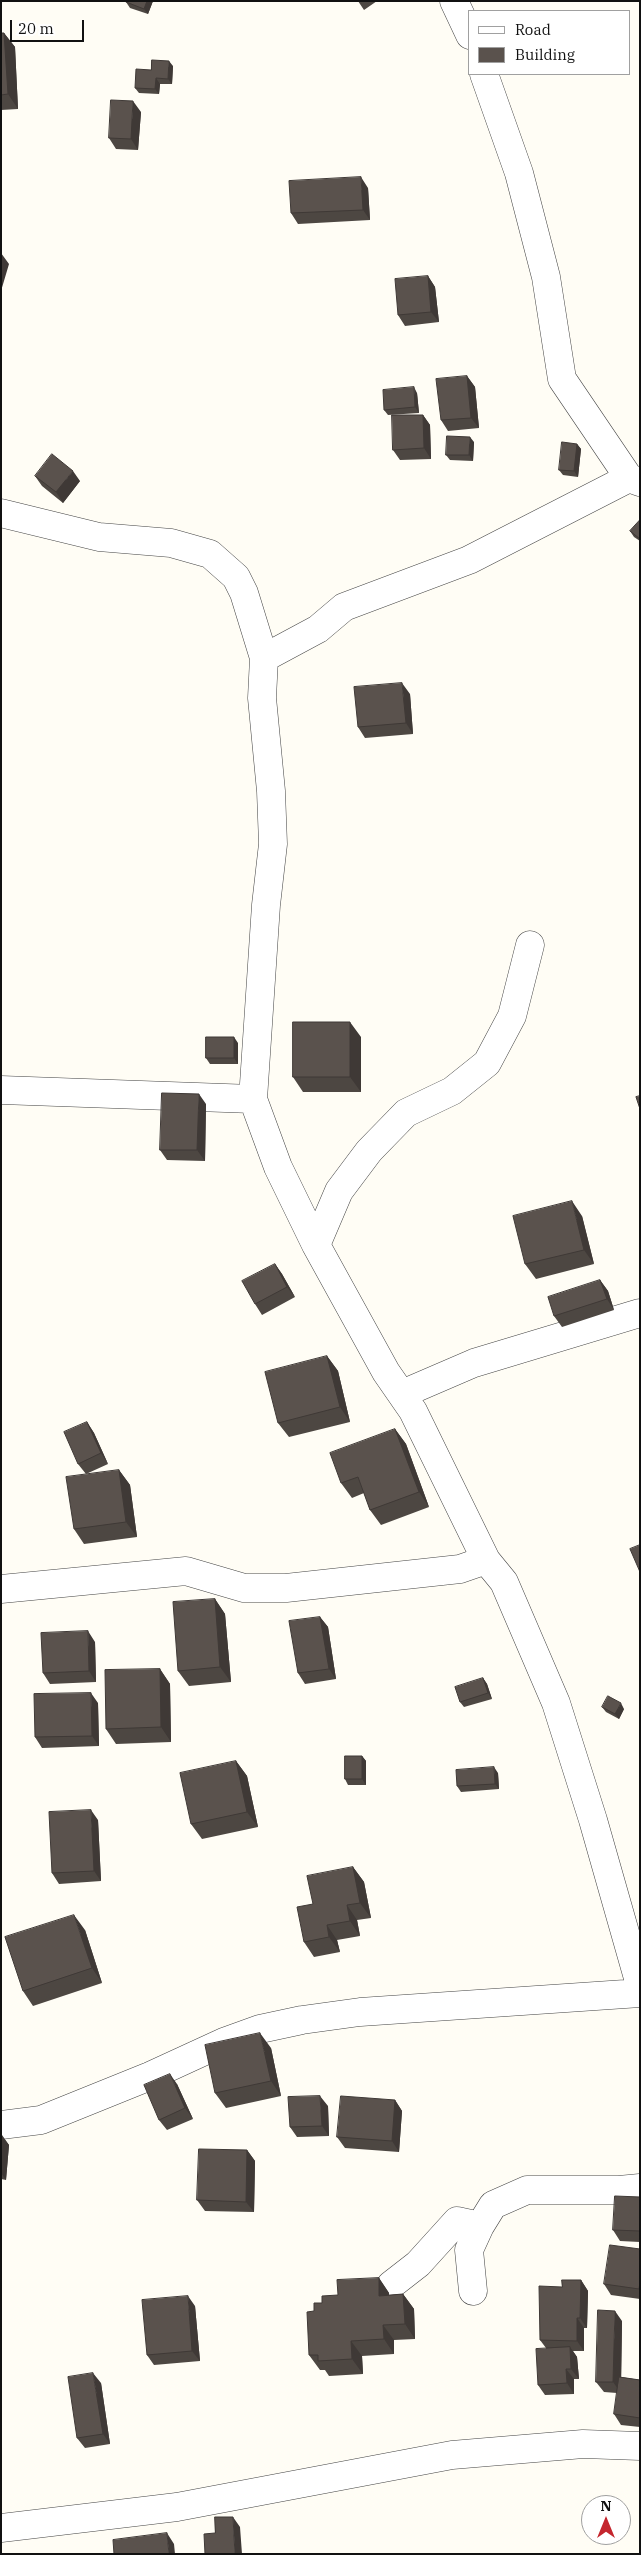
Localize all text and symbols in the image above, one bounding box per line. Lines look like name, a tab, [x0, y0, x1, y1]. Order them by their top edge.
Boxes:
scale bar	[12, 10, 86, 42]
legend	[468, 10, 631, 75]
text: 20 m	[18, 19, 54, 38]
text: Road	[515, 20, 551, 39]
text: Building	[515, 45, 575, 64]
north arrow	[581, 2495, 631, 2545]
text: N	[600, 2497, 612, 2515]

